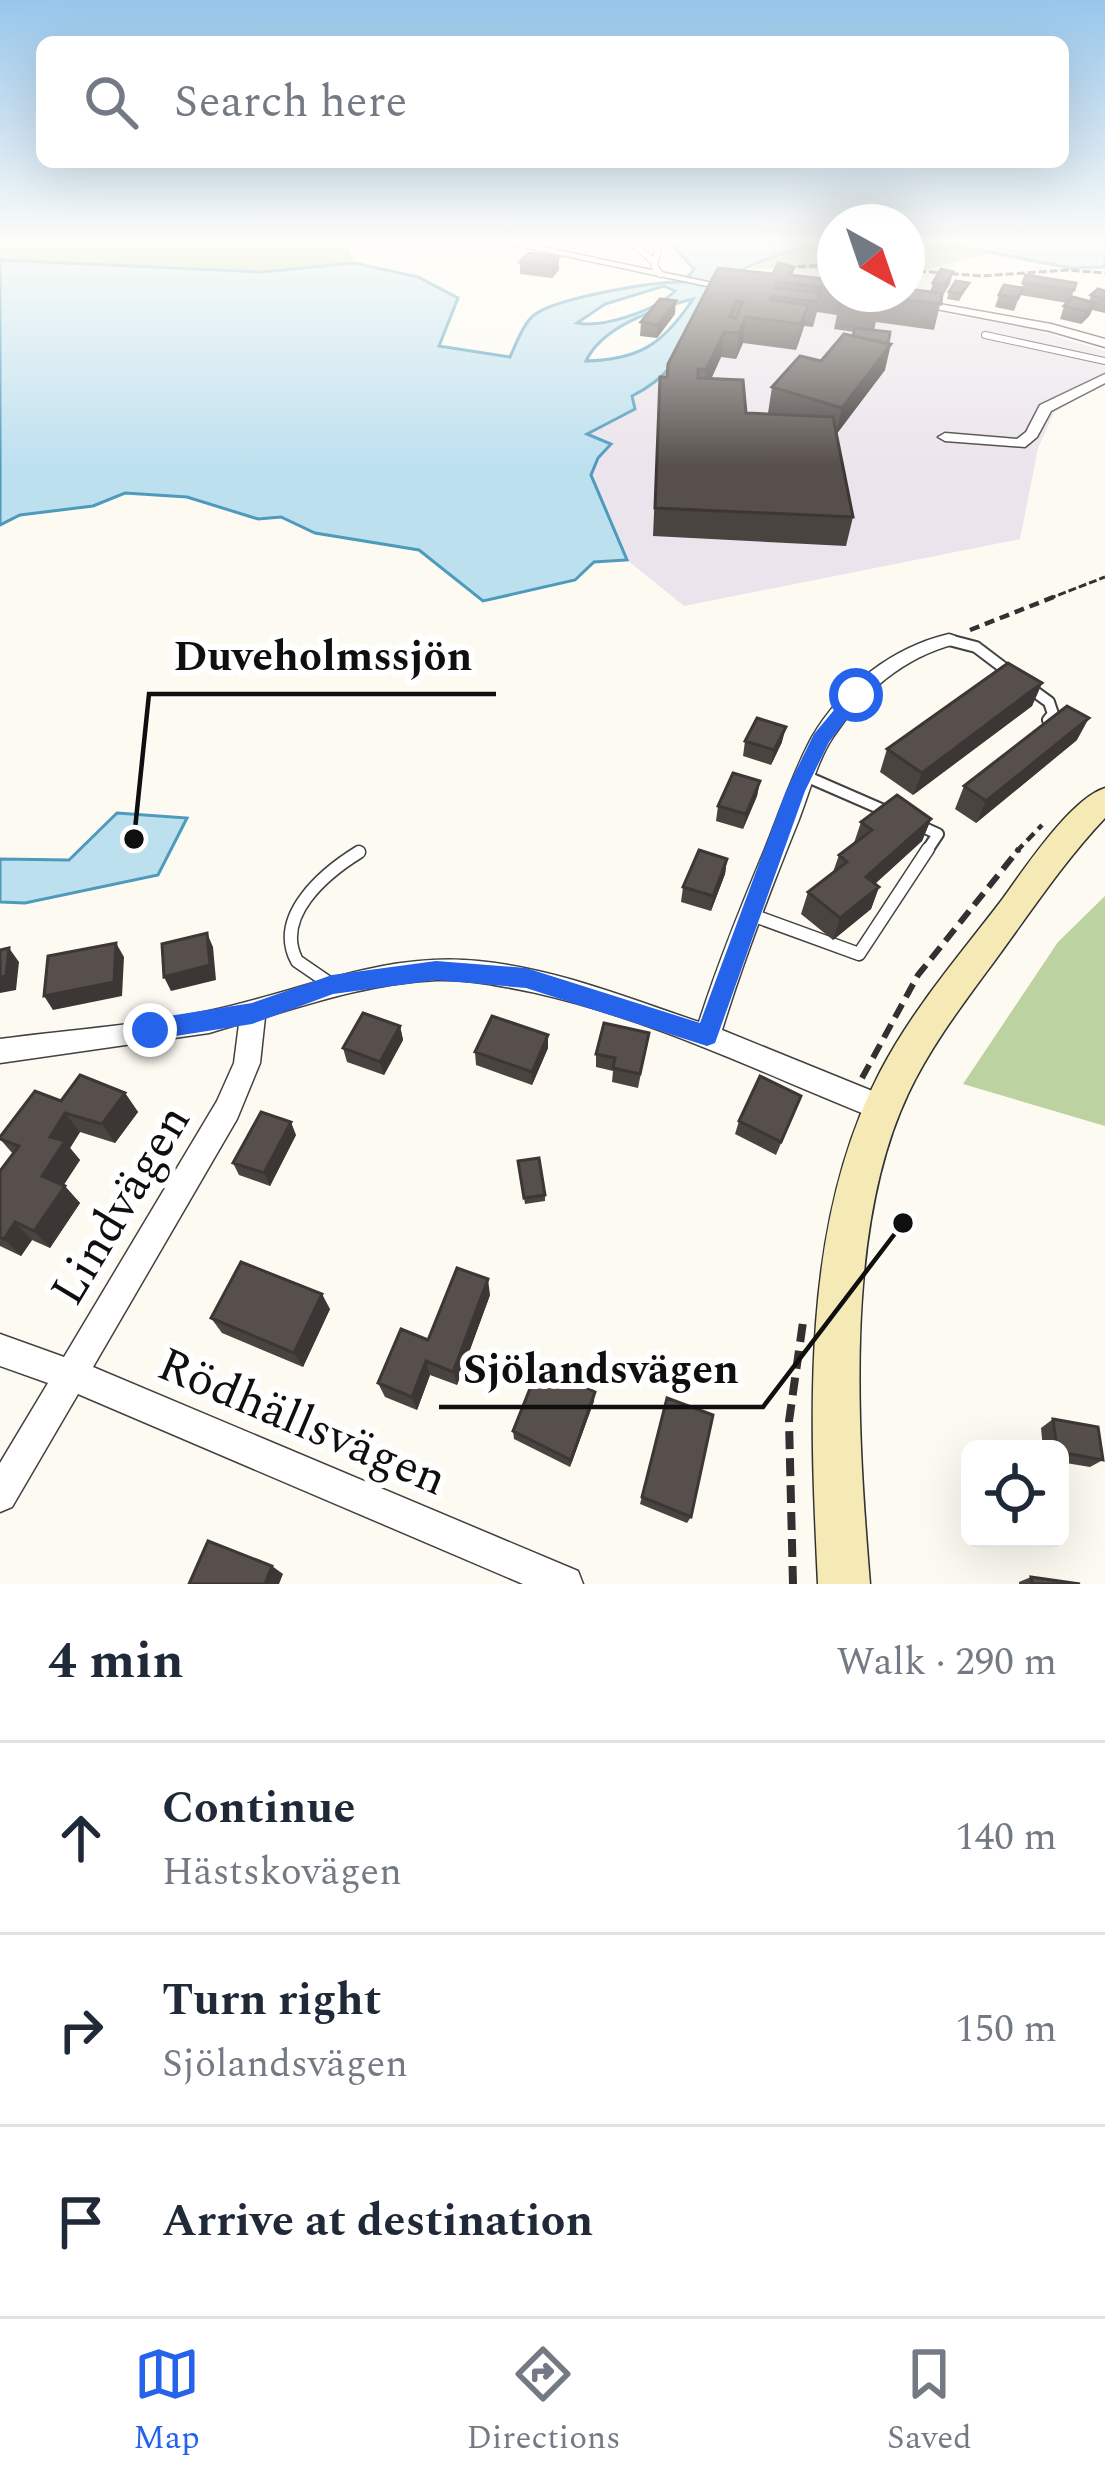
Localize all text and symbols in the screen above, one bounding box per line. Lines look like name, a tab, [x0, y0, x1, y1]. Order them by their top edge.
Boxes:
search box	[36, 36, 1069, 168]
text: Search here	[174, 68, 407, 137]
icon: search	[78, 69, 144, 135]
north arrow	[817, 204, 925, 312]
callout: Duveholmssjön	[149, 616, 496, 694]
text: Duveholmssjön	[173, 626, 473, 689]
route start	[829, 668, 883, 722]
route end	[123, 1003, 177, 1057]
street label: Lindvägen	[32, 1091, 210, 1320]
street label: Rödhällsvägen	[146, 1329, 458, 1516]
callout: Sjölandsvägen	[439, 1329, 763, 1407]
text: Sjölandsvägen	[463, 1339, 739, 1402]
map controls	[961, 1440, 1069, 1548]
button: locate	[961, 1440, 1069, 1548]
text: 4 min	[48, 1623, 184, 1701]
text: Walk · 290 m	[836, 1633, 1057, 1692]
text: Continue	[162, 1774, 355, 1843]
icon: ahead	[48, 1805, 114, 1871]
text: 140 m	[955, 1808, 1057, 1867]
text: Hästskovägen	[162, 1843, 402, 1902]
text: Turn right	[162, 1966, 381, 2035]
icon: right	[48, 1997, 114, 2063]
text: 150 m	[955, 2000, 1057, 2059]
text: Sjölandsvägen	[162, 2035, 408, 2094]
text: Arrive at destination	[162, 2187, 593, 2256]
icon: arrive	[48, 2189, 114, 2255]
tab: Map	[133, 2341, 200, 2463]
tab: Directions	[466, 2341, 620, 2463]
tab: Saved	[887, 2341, 972, 2463]

